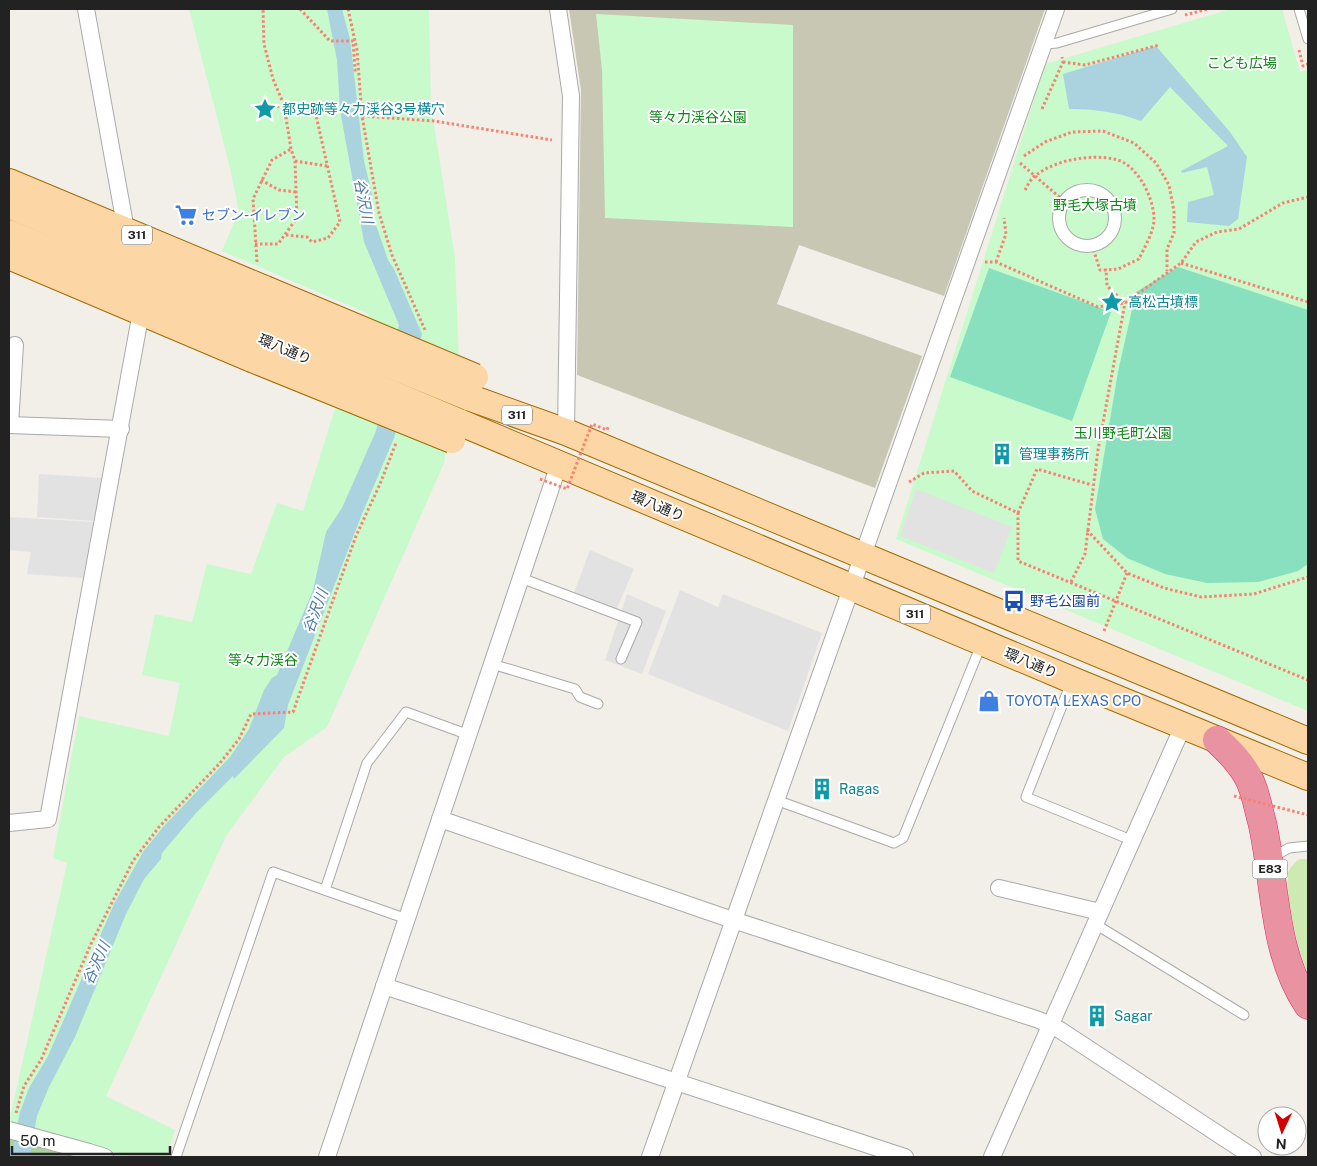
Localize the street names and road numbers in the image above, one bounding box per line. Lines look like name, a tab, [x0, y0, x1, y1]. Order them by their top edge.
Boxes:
road number: 311	[122, 226, 152, 244]
street label: 環八通り	[256, 331, 314, 367]
road number: 311	[502, 406, 532, 424]
street label: 環八通り	[629, 488, 687, 524]
road number: 311	[900, 604, 930, 624]
street label: 環八通り	[1002, 645, 1060, 681]
road number: E83	[1252, 860, 1288, 879]

